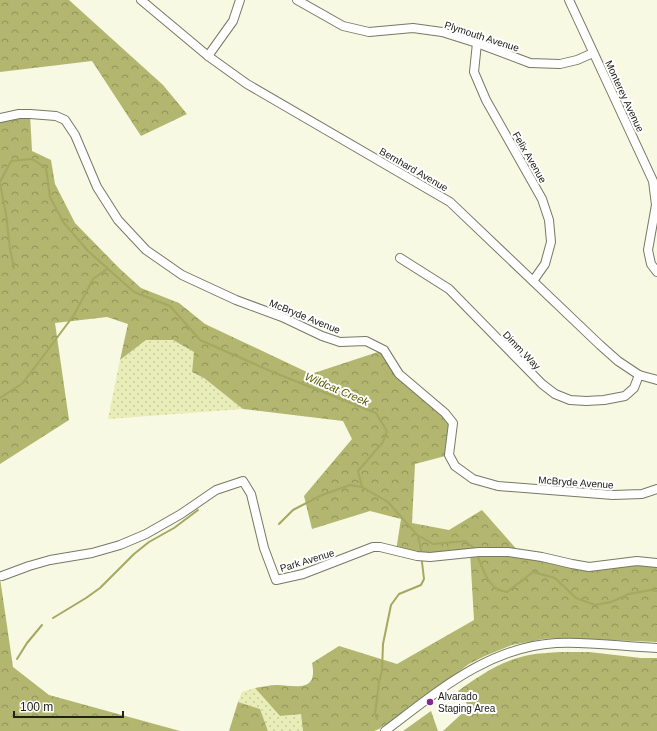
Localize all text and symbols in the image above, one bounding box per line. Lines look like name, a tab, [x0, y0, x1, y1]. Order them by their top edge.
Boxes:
street label: Plymouth Avenue	[443, 19, 521, 54]
street label: Monterey Avenue	[603, 59, 646, 134]
street label: Felix Avenue	[511, 130, 549, 185]
street label: Bernhard Avenue	[378, 145, 450, 194]
street label: McBryde Avenue	[268, 297, 342, 336]
street label: Dimm Way	[501, 329, 542, 372]
water label: Wildcat Creek	[303, 370, 371, 408]
street label: McBryde Avenue	[538, 474, 614, 491]
street label: Park Avenue	[279, 547, 336, 574]
place label: Alvarado Staging Area	[438, 691, 496, 714]
scale bar	[14, 693, 123, 719]
marker: Alvarado Staging Area	[425, 697, 435, 707]
text: 100 m	[20, 700, 53, 714]

